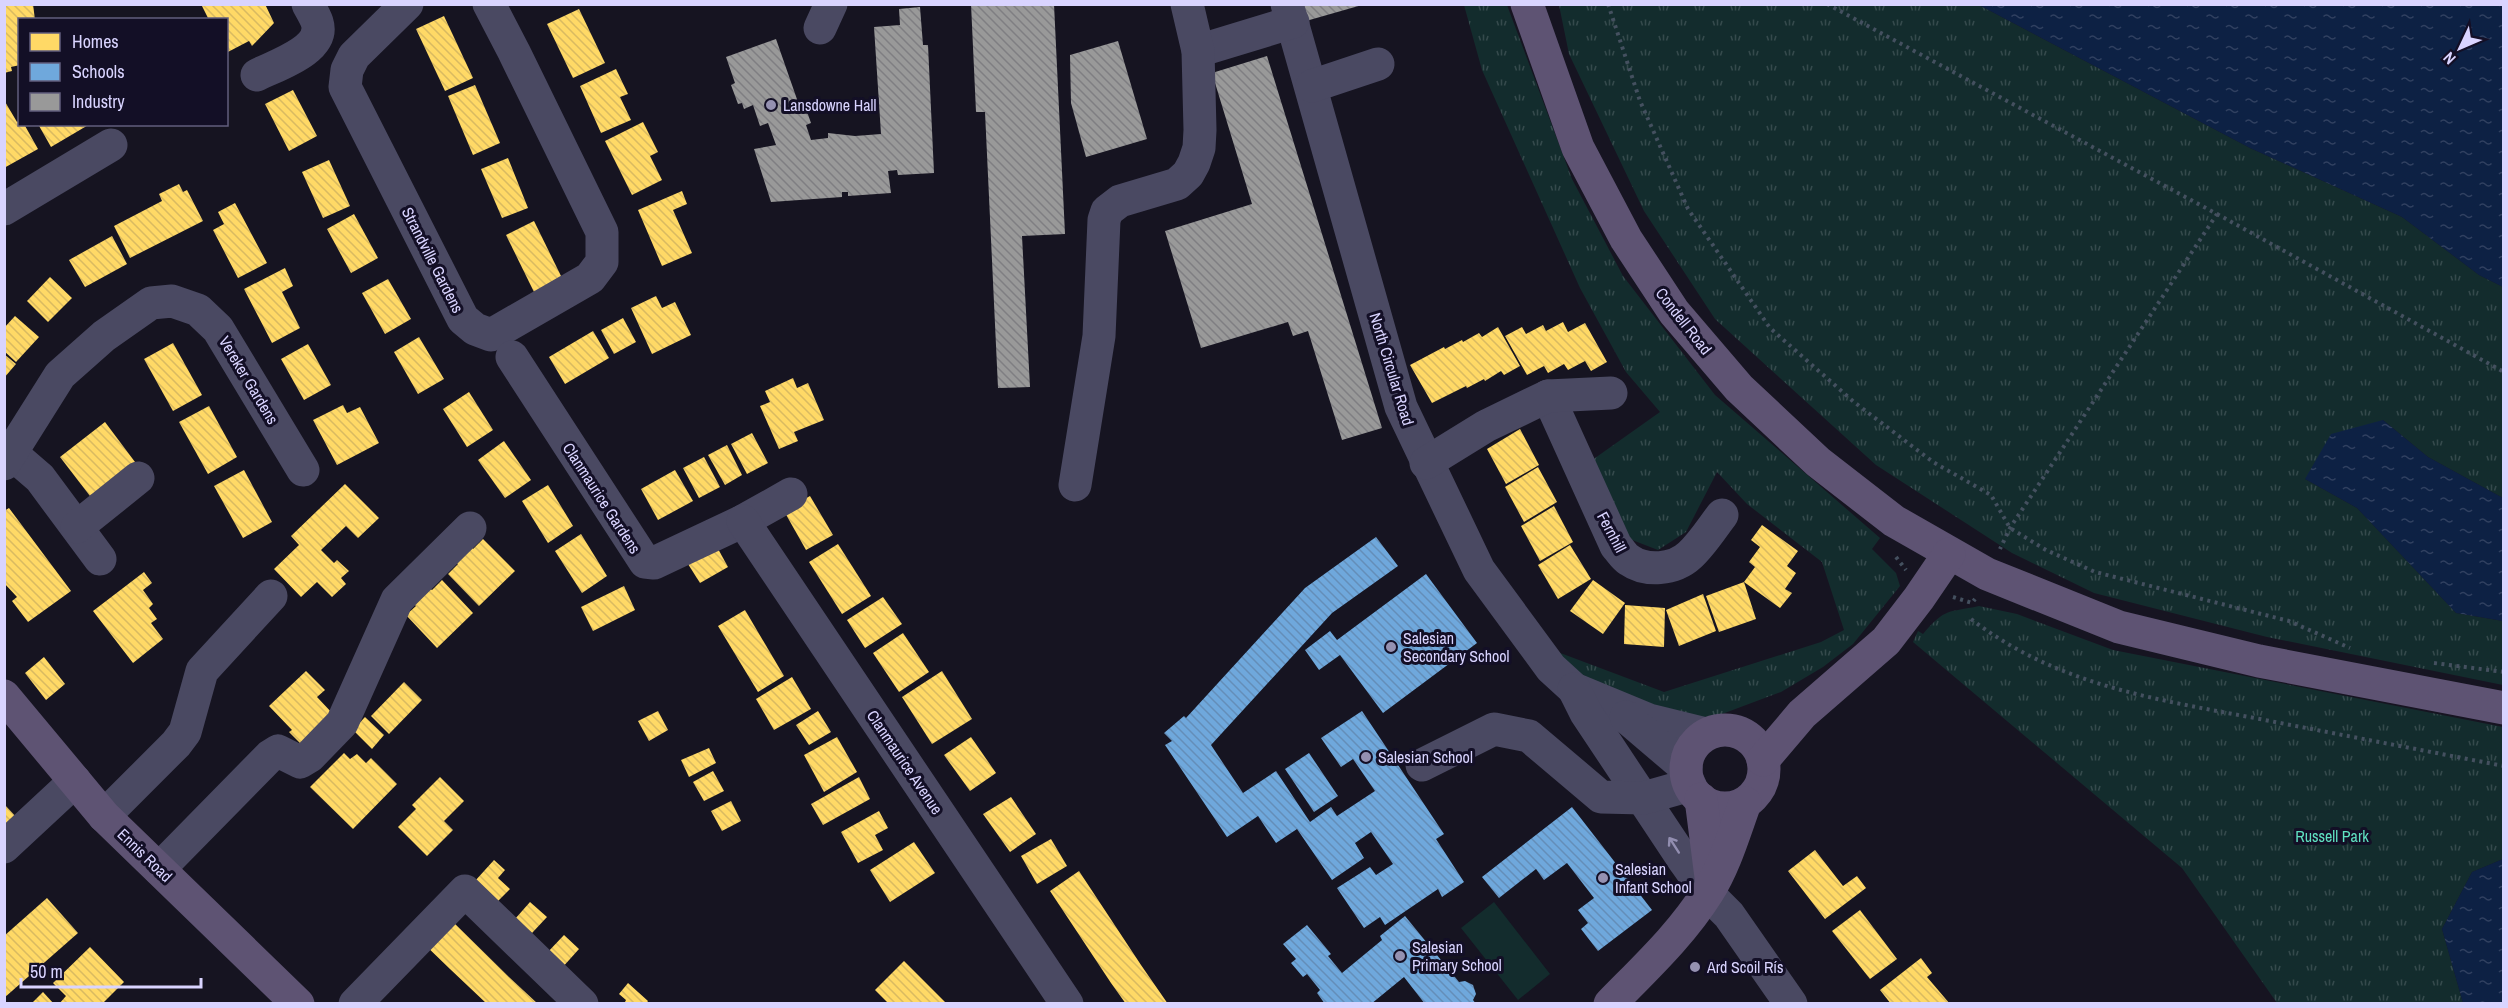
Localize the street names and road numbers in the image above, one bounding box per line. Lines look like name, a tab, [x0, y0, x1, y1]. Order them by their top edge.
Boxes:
street label: Strandville Gardens	[397, 203, 469, 317]
street label: Condell Road	[1651, 283, 1717, 359]
street label: North Circular Road	[1364, 310, 1420, 428]
street label: Vereker Gardens	[214, 332, 284, 428]
street label: Clanmaurice Gardens	[558, 438, 646, 558]
street label: Fernhill	[1592, 508, 1632, 556]
street label: Clanmaurice Avenue	[862, 705, 948, 819]
street label: Ennis Road	[113, 823, 177, 887]

